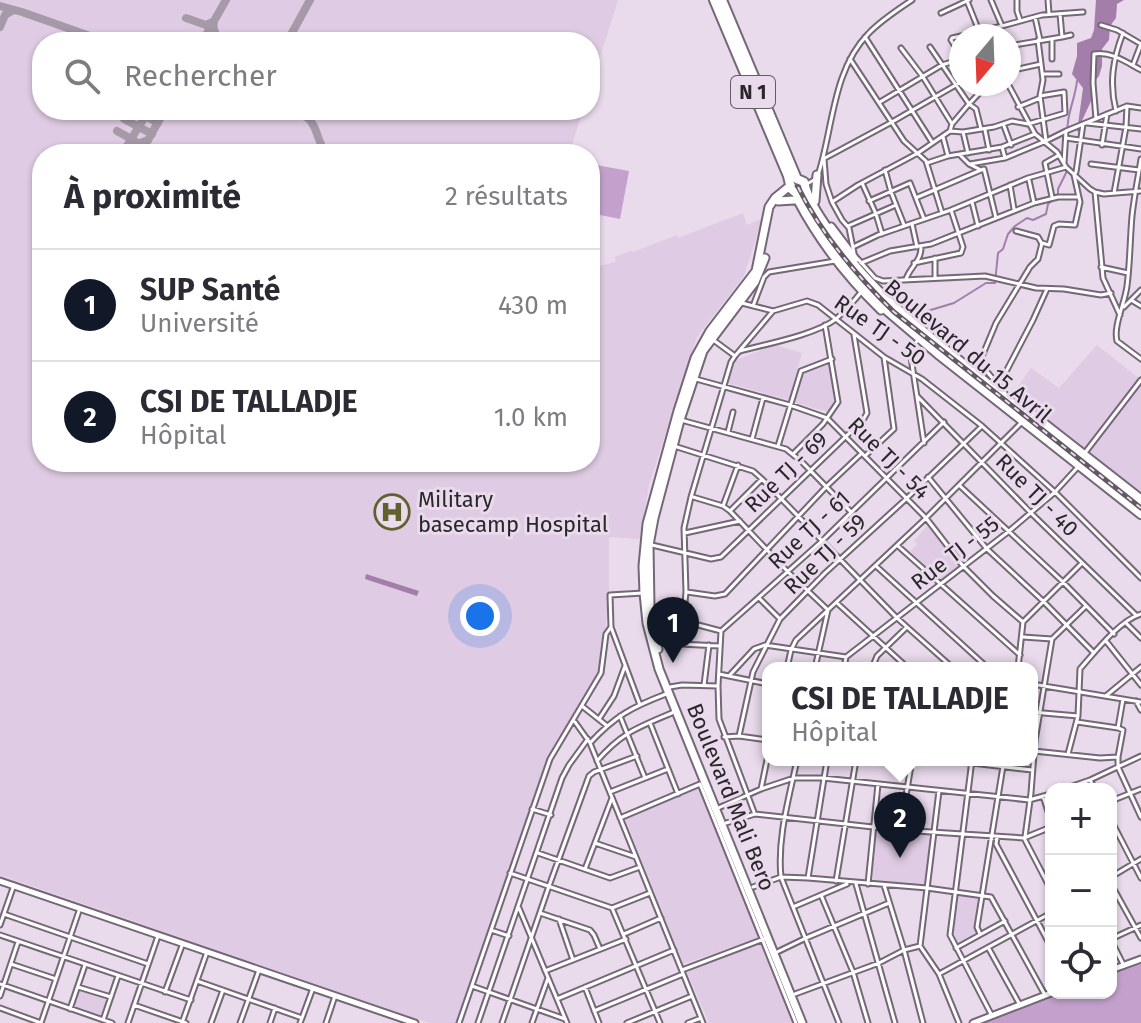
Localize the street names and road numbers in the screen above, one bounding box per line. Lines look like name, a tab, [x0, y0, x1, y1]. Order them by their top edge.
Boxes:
road number: N 1	[731, 76, 775, 108]
street label: Boulevard du 15 Avril	[879, 273, 1057, 429]
street label: Rue TJ - 50	[829, 289, 931, 371]
street label: Rue TJ - 54	[842, 411, 936, 505]
street label: Rue TJ - 69	[739, 426, 833, 518]
street label: Rue TJ - 40	[990, 448, 1084, 542]
street label: Rue TJ - 61	[762, 485, 856, 575]
street label: Rue TJ - 59	[778, 508, 872, 600]
street label: Rue TJ - 55	[906, 510, 1004, 596]
street label: Boulevard Mali Bero	[681, 699, 781, 895]

